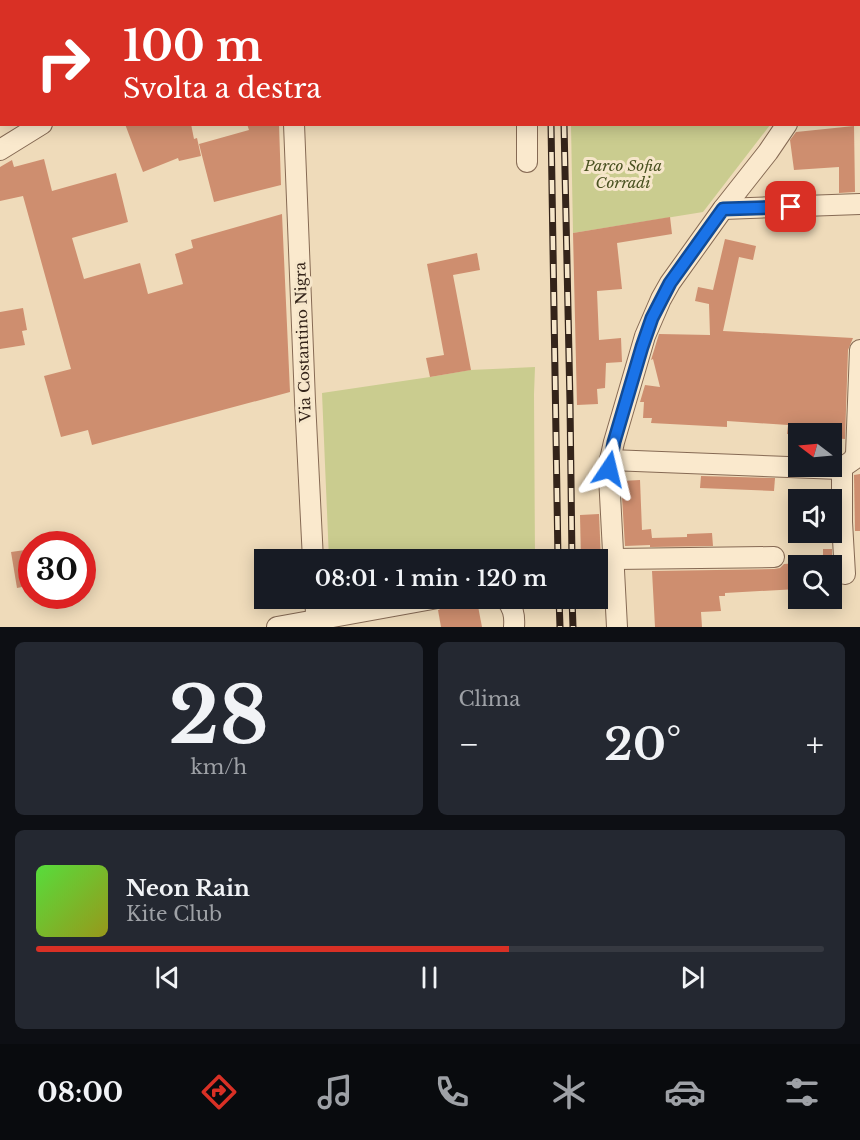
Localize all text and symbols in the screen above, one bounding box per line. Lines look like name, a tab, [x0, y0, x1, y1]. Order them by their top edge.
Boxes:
text: 100 m	[123, 20, 262, 72]
icon: right	[24, 24, 102, 102]
text: Svolta a destra	[123, 72, 321, 105]
park label: Parco Sofia Corradi	[583, 156, 662, 192]
pin	[765, 181, 816, 232]
icon: arrive	[774, 190, 807, 223]
street label: Via Costantino Nigra	[290, 261, 315, 423]
north arrow	[788, 423, 842, 477]
map controls	[788, 423, 842, 609]
position arrow	[577, 437, 641, 501]
button: sound	[788, 489, 842, 543]
speed limit sign: 30	[18, 531, 96, 609]
button: search	[788, 555, 842, 609]
text: 08:01 · 1 min · 120 m	[315, 565, 547, 592]
text: 28	[169, 667, 269, 764]
text: Clima	[459, 687, 520, 711]
text: 20°	[604, 716, 681, 772]
text: −	[459, 724, 479, 765]
text: +	[806, 724, 824, 765]
text: km/h	[190, 755, 247, 779]
text: Neon Rain	[126, 875, 250, 902]
text: Kite Club	[126, 902, 222, 926]
icon: previous	[151, 961, 184, 994]
icon: pause	[413, 961, 446, 994]
icon: next	[676, 961, 709, 994]
icon: directions	[198, 1071, 240, 1113]
icon: music	[314, 1071, 356, 1113]
icon: phone	[431, 1071, 473, 1113]
icon: climate	[548, 1071, 590, 1113]
icon: car	[664, 1071, 706, 1113]
icon: filters	[781, 1071, 823, 1113]
text: 08:00	[37, 1076, 123, 1109]

